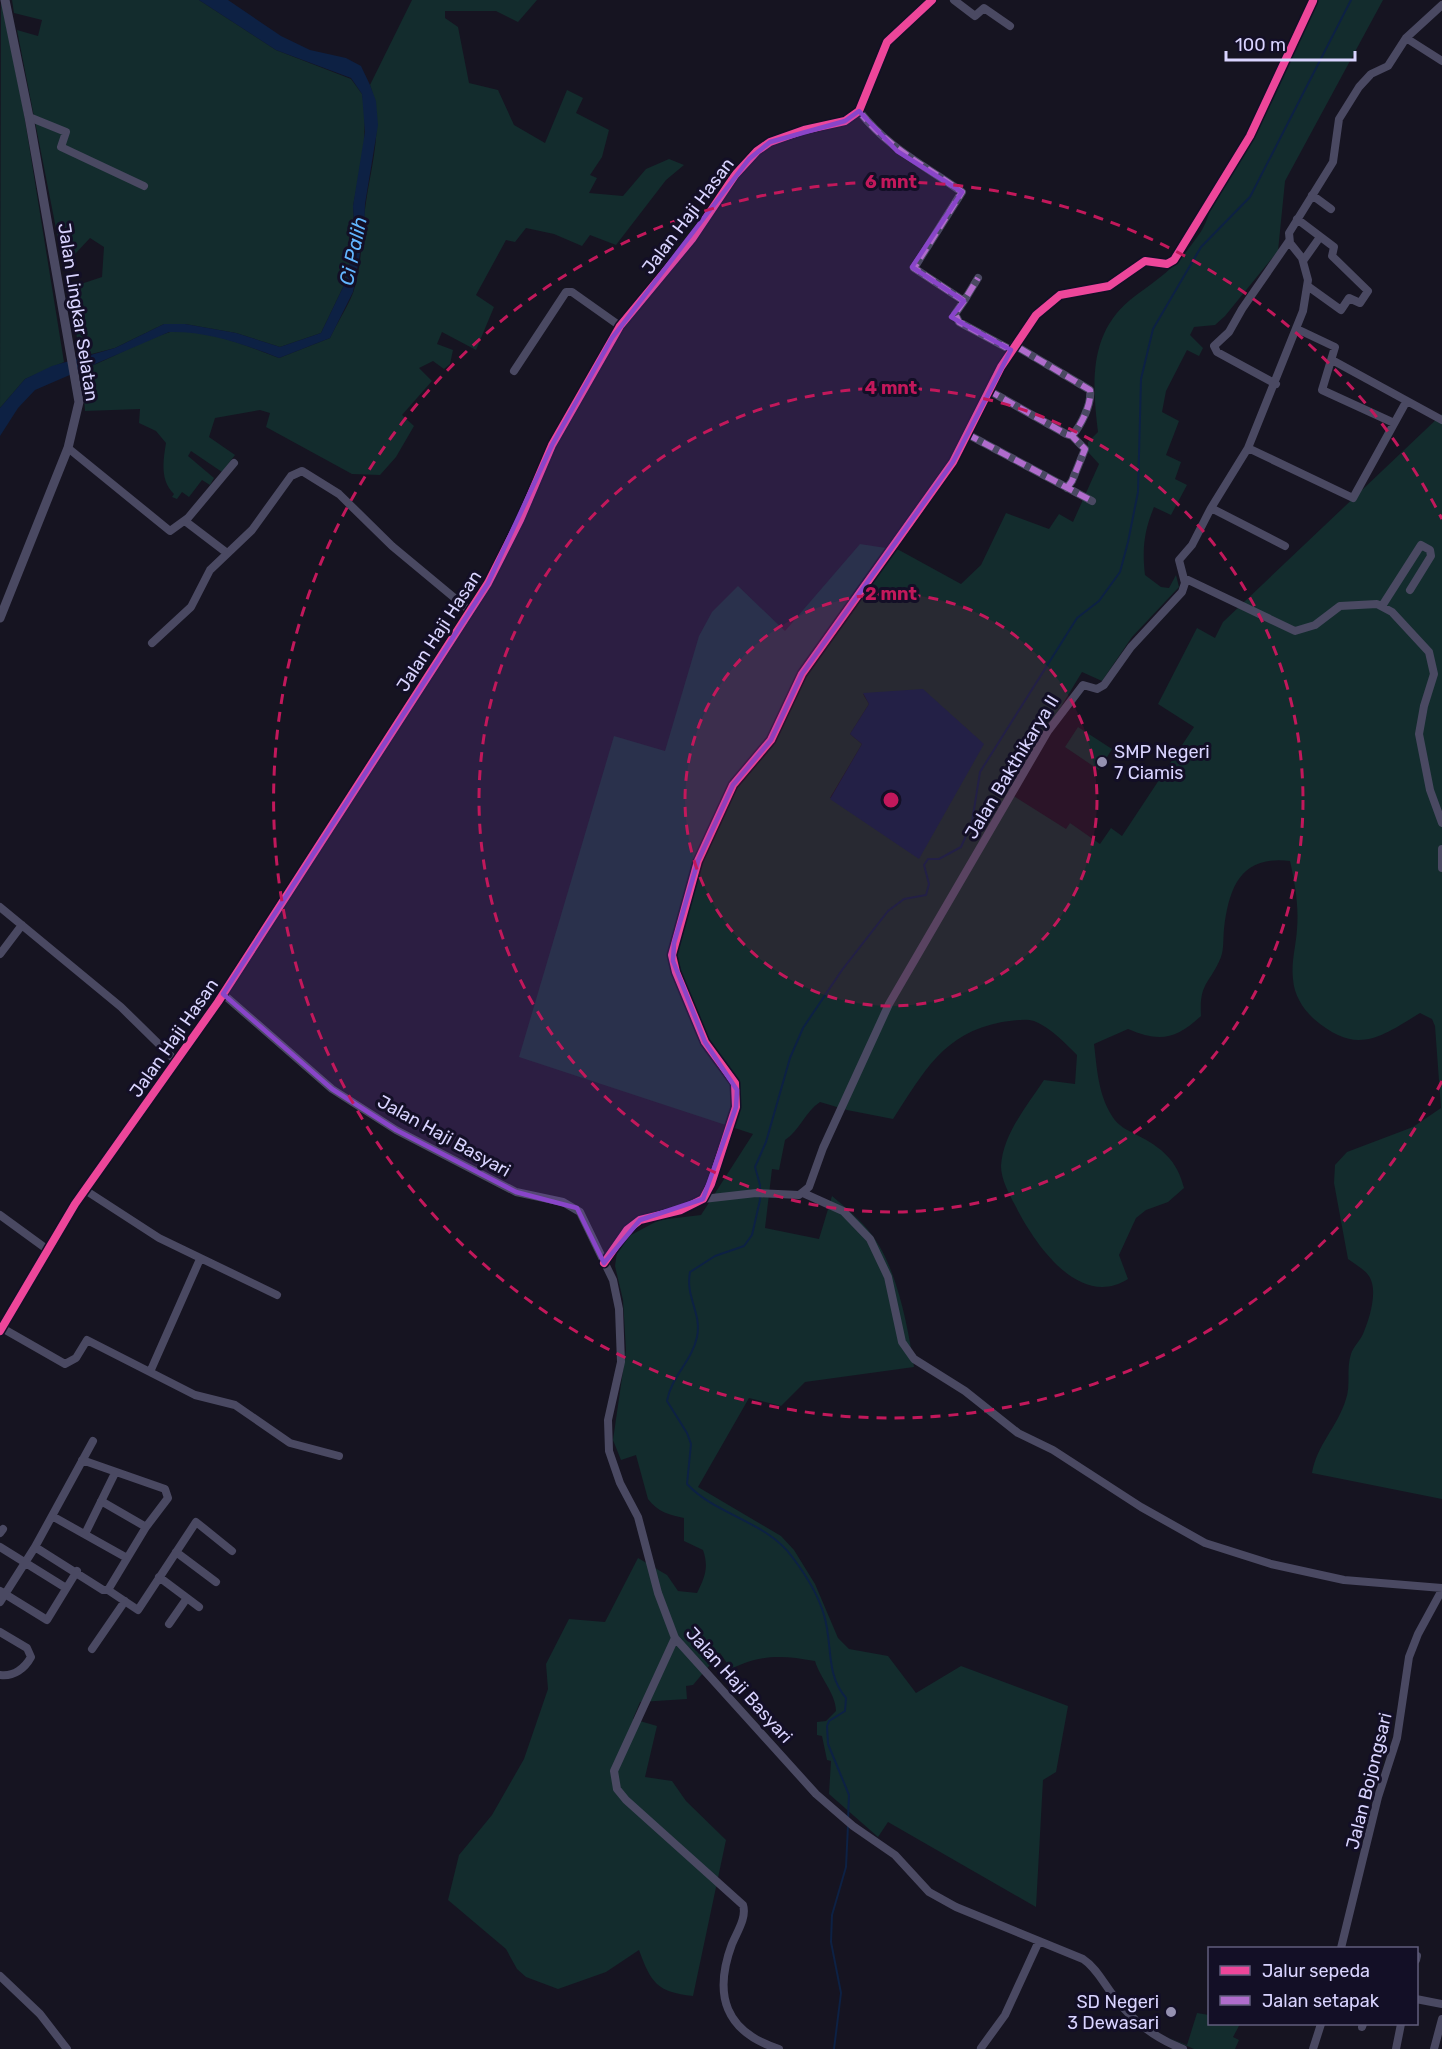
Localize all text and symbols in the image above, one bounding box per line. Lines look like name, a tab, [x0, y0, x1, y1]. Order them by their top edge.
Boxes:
scale bar	[1226, 24, 1355, 62]
text: 100 m	[1235, 34, 1286, 56]
street label: Jalan Haji Hasan	[637, 153, 739, 279]
text: 6 mnt	[865, 171, 917, 193]
water label: Ci Palih	[334, 214, 372, 288]
street label: Jalan Lingkar Selatan	[53, 221, 103, 403]
text: 4 mnt	[865, 377, 917, 399]
street label: Jalan Haji Hasan	[392, 566, 486, 696]
text: 2 mnt	[865, 583, 917, 605]
street label: Jalan Bakthikarya II	[960, 691, 1064, 843]
place label: SMP Negeri 7 Ciamis	[1114, 741, 1210, 784]
marker: SMP Negeri 7 Ciamis	[1095, 755, 1109, 769]
centre of rings	[881, 790, 901, 810]
street label: Jalan Haji Hasan	[125, 974, 223, 1102]
street label: Jalan Haji Basyari	[374, 1090, 514, 1182]
street label: Jalan Haji Basyari	[681, 1622, 797, 1748]
street label: Jalan Bojongsari	[1341, 1710, 1397, 1852]
legend	[1208, 1947, 1418, 2025]
text: Jalur sepeda	[1262, 1960, 1370, 1982]
text: Jalan setapak	[1262, 1990, 1380, 2012]
place label: SD Negeri 3 Dewasari	[1067, 1991, 1159, 2034]
marker: SD Negeri 3 Dewasari	[1164, 2005, 1178, 2019]

